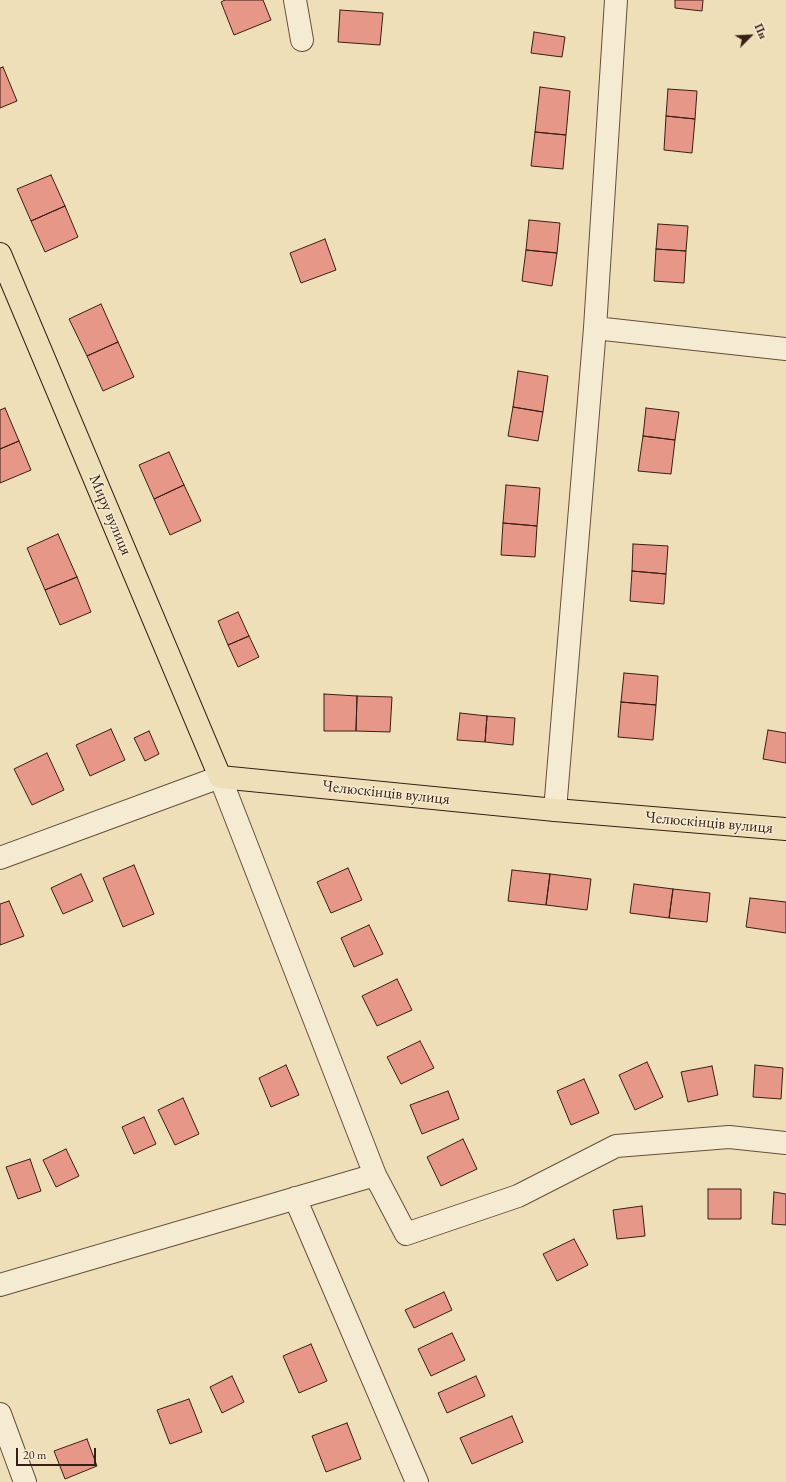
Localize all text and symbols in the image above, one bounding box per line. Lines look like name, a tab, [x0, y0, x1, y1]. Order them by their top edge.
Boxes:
north arrow	[730, 16, 770, 56]
text: Пн	[752, 21, 770, 41]
street label: Миру вулиця	[84, 472, 136, 558]
street label: Челюскінців вулиця	[321, 777, 451, 809]
street label: Челюскінців вулиця	[644, 808, 774, 838]
scale bar	[18, 1440, 98, 1466]
text: 20 m	[23, 1447, 46, 1463]

